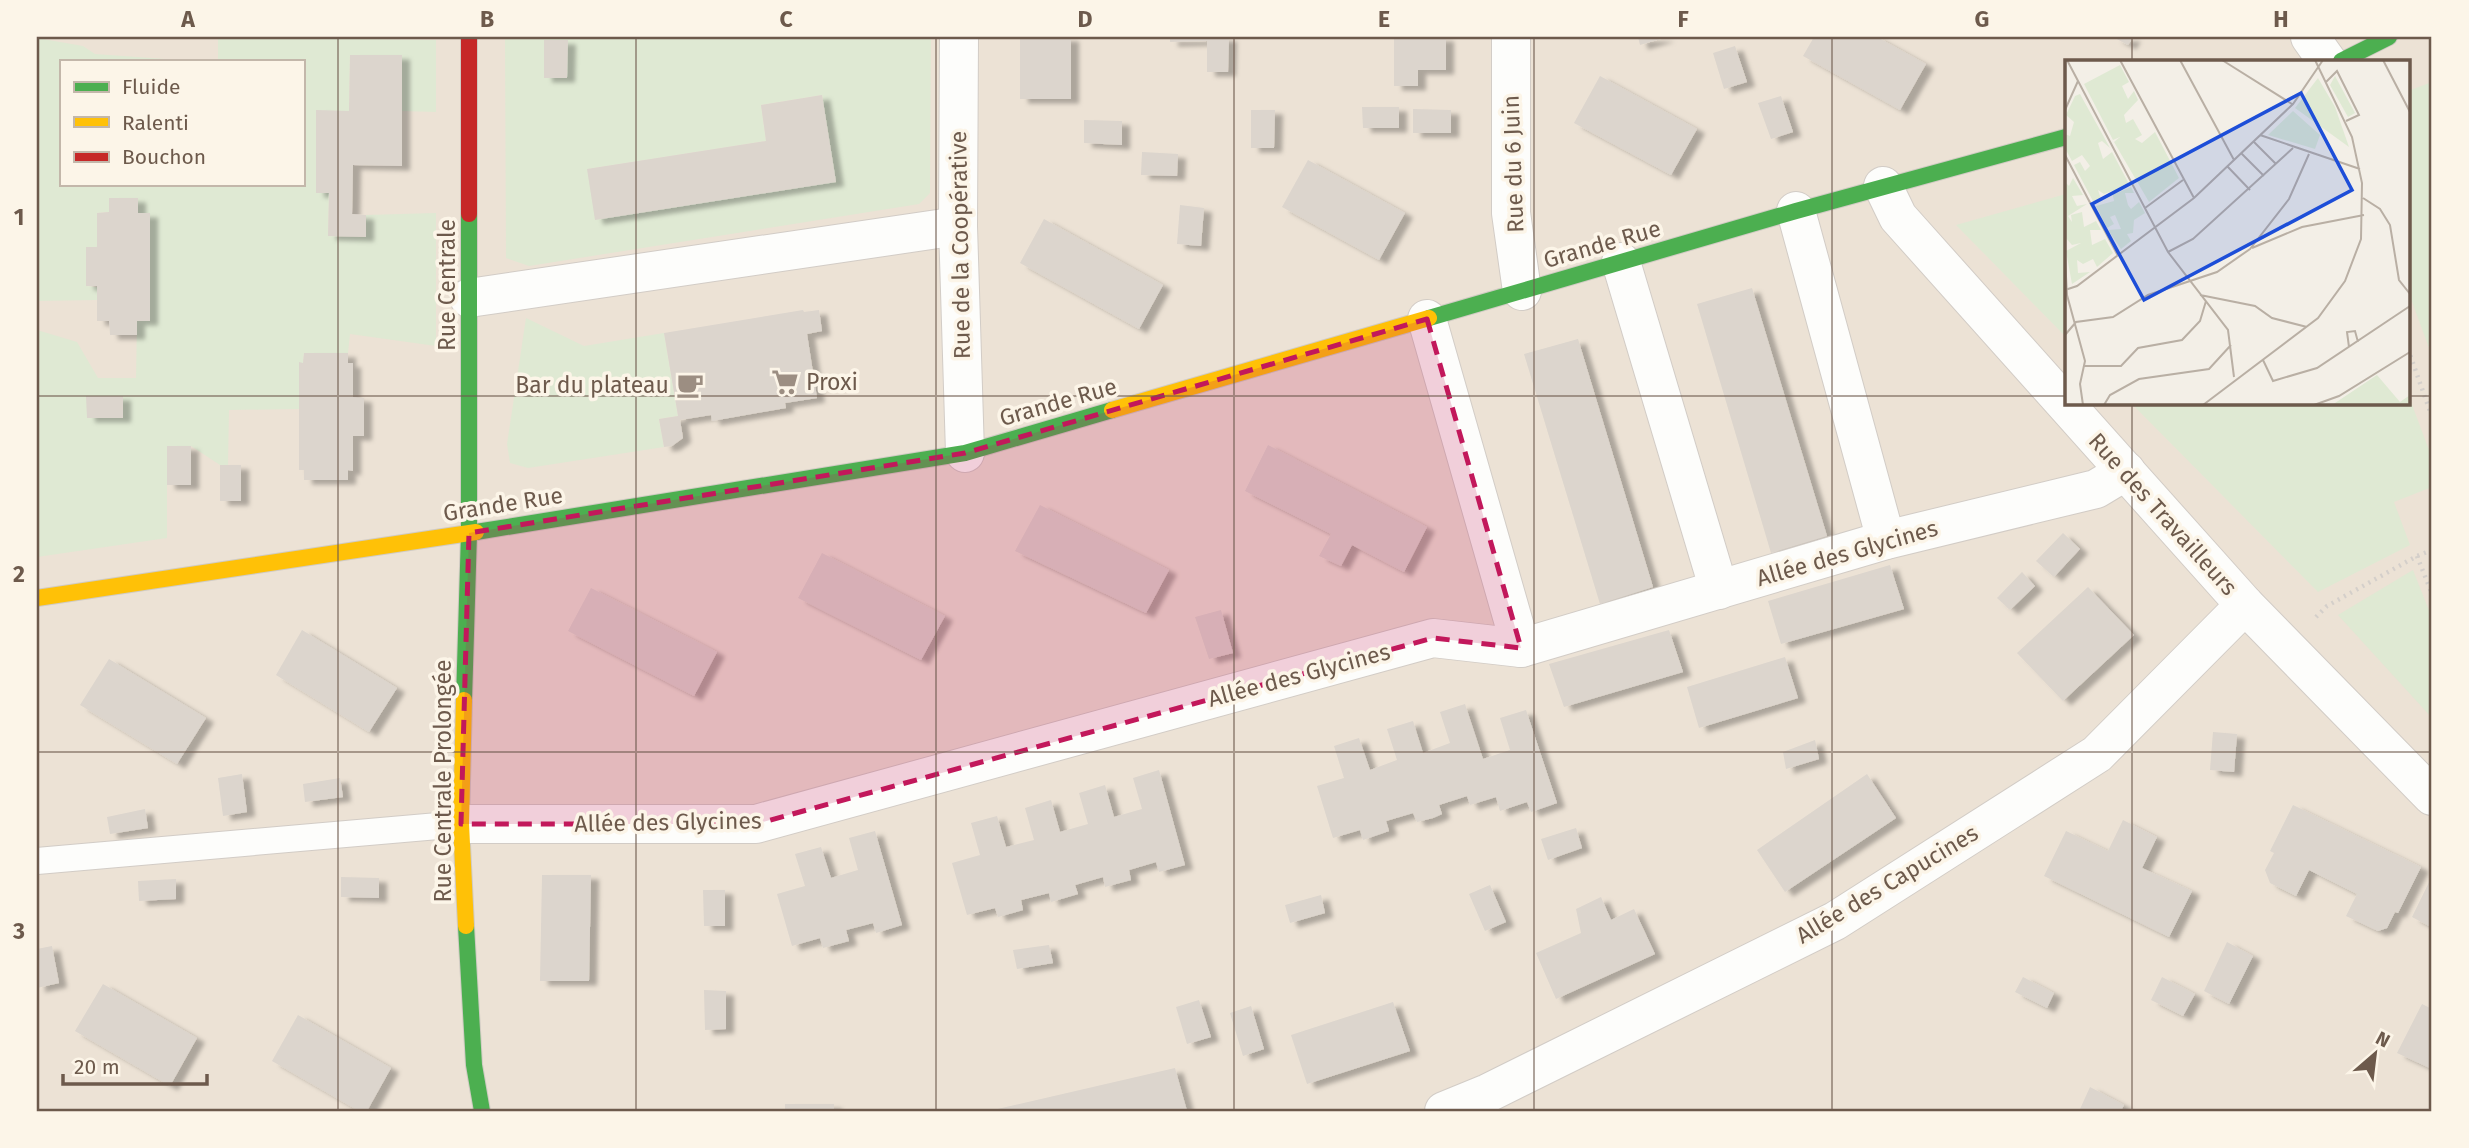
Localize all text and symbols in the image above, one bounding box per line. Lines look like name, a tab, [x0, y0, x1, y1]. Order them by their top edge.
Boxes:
text: A	[180, 5, 195, 33]
text: B	[480, 5, 494, 33]
text: C	[779, 5, 793, 33]
text: D	[1078, 5, 1093, 33]
text: E	[1378, 5, 1390, 33]
text: F	[1677, 5, 1689, 33]
text: G	[1975, 5, 1989, 33]
text: H	[2273, 5, 2289, 33]
legend	[60, 60, 304, 186]
inset map	[2065, 60, 2410, 404]
text: Fluide	[122, 74, 180, 100]
street label: Rue du 6 Juin	[1497, 95, 1529, 233]
text: Ralenti	[122, 110, 189, 136]
street label: Rue de la Coopérative	[944, 131, 976, 359]
text: Bouchon	[122, 144, 206, 170]
text: 1	[14, 203, 24, 231]
street label: Grande Rue	[1540, 214, 1664, 274]
street label: Rue Centrale	[433, 219, 461, 351]
supermarket icon: Proxi	[770, 367, 800, 397]
place label: Proxi	[806, 368, 858, 396]
cafe icon: Bar du plateau	[675, 370, 705, 400]
place label: Bar du plateau	[515, 371, 669, 399]
street label: Grande Rue	[996, 372, 1120, 432]
street label: Rue des Travailleurs	[2083, 427, 2243, 601]
street label: Grande Rue	[441, 481, 565, 527]
street label: Allée des Glycines	[1753, 514, 1941, 592]
text: 2	[13, 560, 25, 588]
street label: Allée des Glycines	[1205, 637, 1393, 713]
street label: Rue Centrale Prolongée	[429, 660, 457, 903]
street label: Allée des Glycines	[574, 806, 762, 838]
street label: Allée des Capucines	[1791, 819, 1983, 949]
text: 3	[12, 917, 25, 945]
north arrow	[2340, 1018, 2410, 1088]
text: N	[2372, 1026, 2394, 1053]
scale bar	[63, 1043, 206, 1087]
text: 20 m	[74, 1054, 120, 1080]

